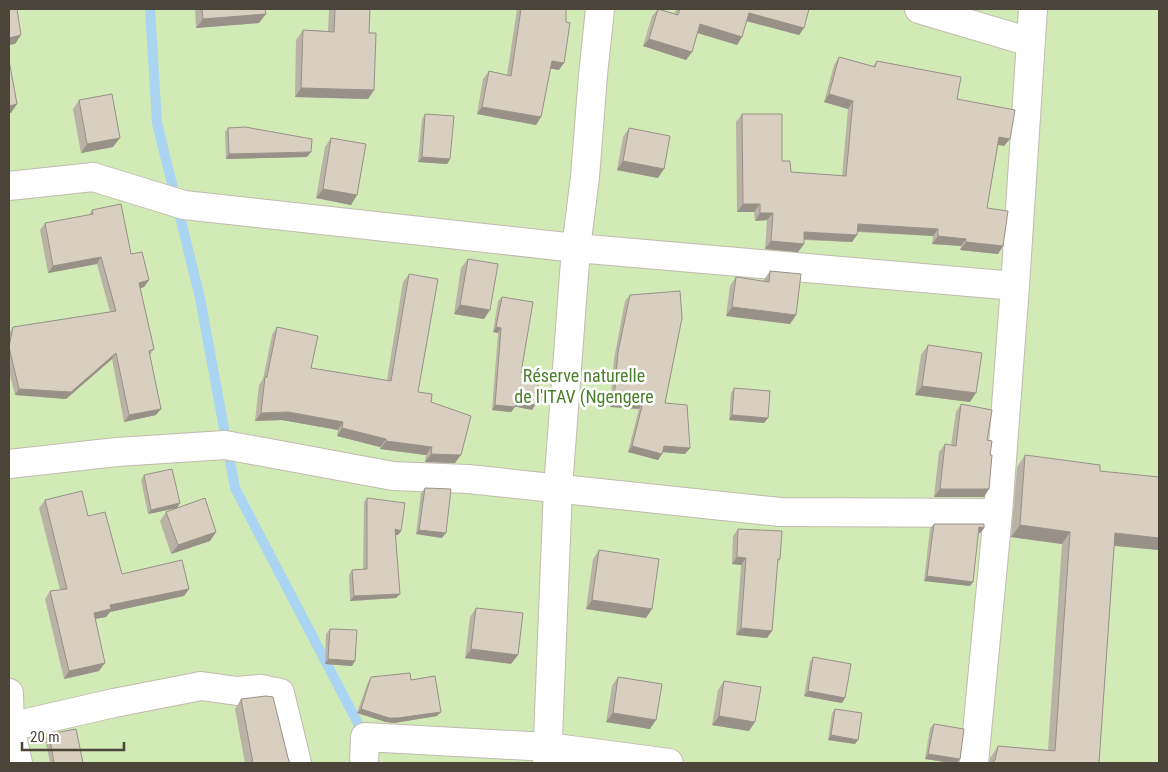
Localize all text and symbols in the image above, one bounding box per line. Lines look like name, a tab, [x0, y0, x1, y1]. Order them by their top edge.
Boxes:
park label: Réserve naturelle de l'ITAV (Ngengere	[514, 365, 654, 408]
scale bar	[22, 720, 125, 752]
text: 20 m	[30, 728, 60, 746]

